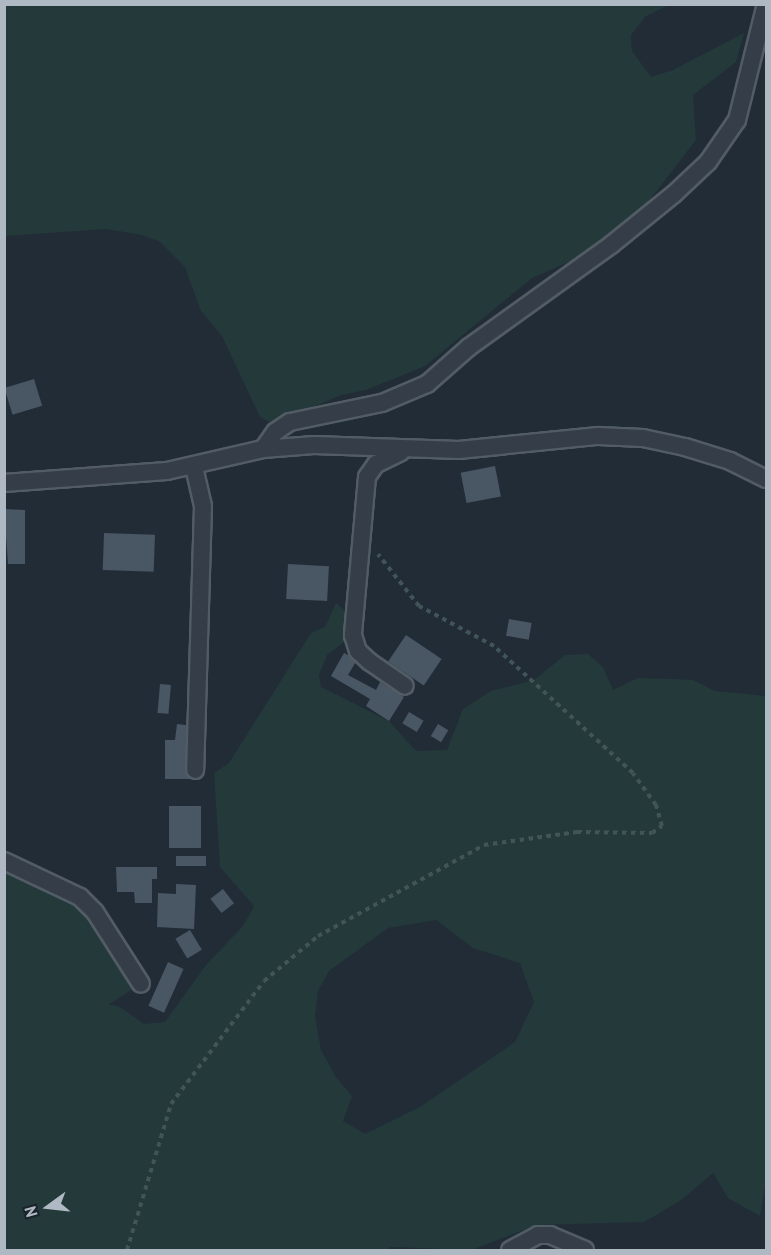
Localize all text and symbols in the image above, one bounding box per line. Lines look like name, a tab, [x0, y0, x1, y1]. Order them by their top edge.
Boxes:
north arrow	[18, 1177, 78, 1237]
text: N	[20, 1204, 42, 1219]

